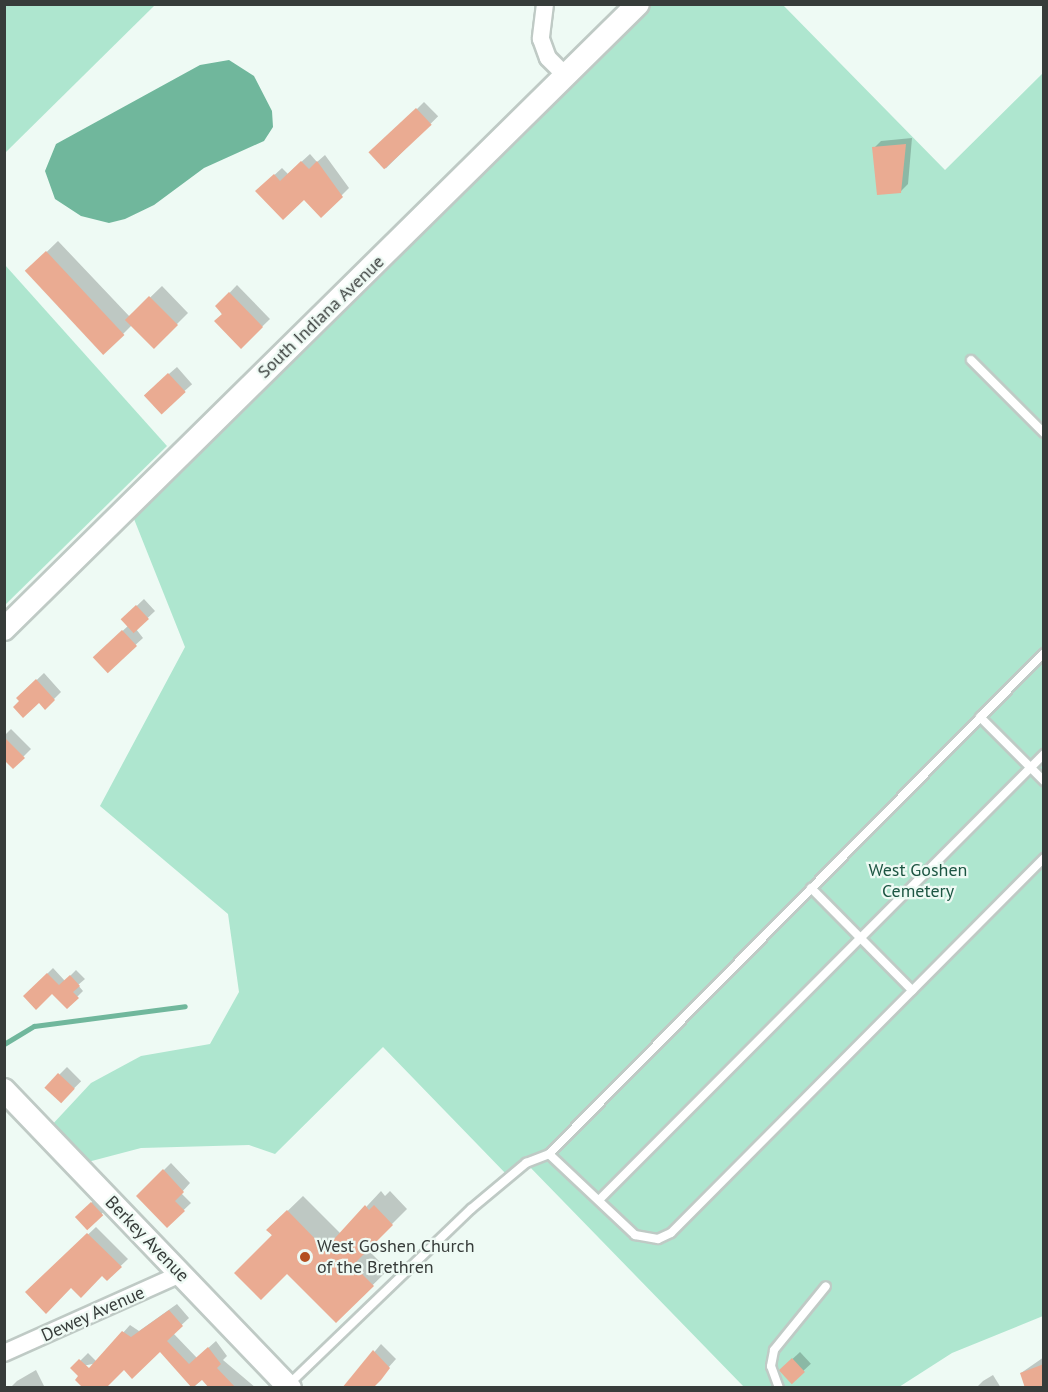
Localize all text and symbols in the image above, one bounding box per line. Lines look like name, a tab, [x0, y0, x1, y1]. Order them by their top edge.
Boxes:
street label: South Indiana Avenue	[253, 251, 389, 383]
park label: West Goshen Cemetery	[869, 860, 967, 902]
street label: Berkey Avenue	[100, 1191, 194, 1287]
place label: West Goshen Church of the Brethren	[317, 1236, 475, 1278]
marker: West Goshen Church of the Brethren	[298, 1250, 312, 1264]
street label: Dewey Avenue	[37, 1281, 149, 1347]

